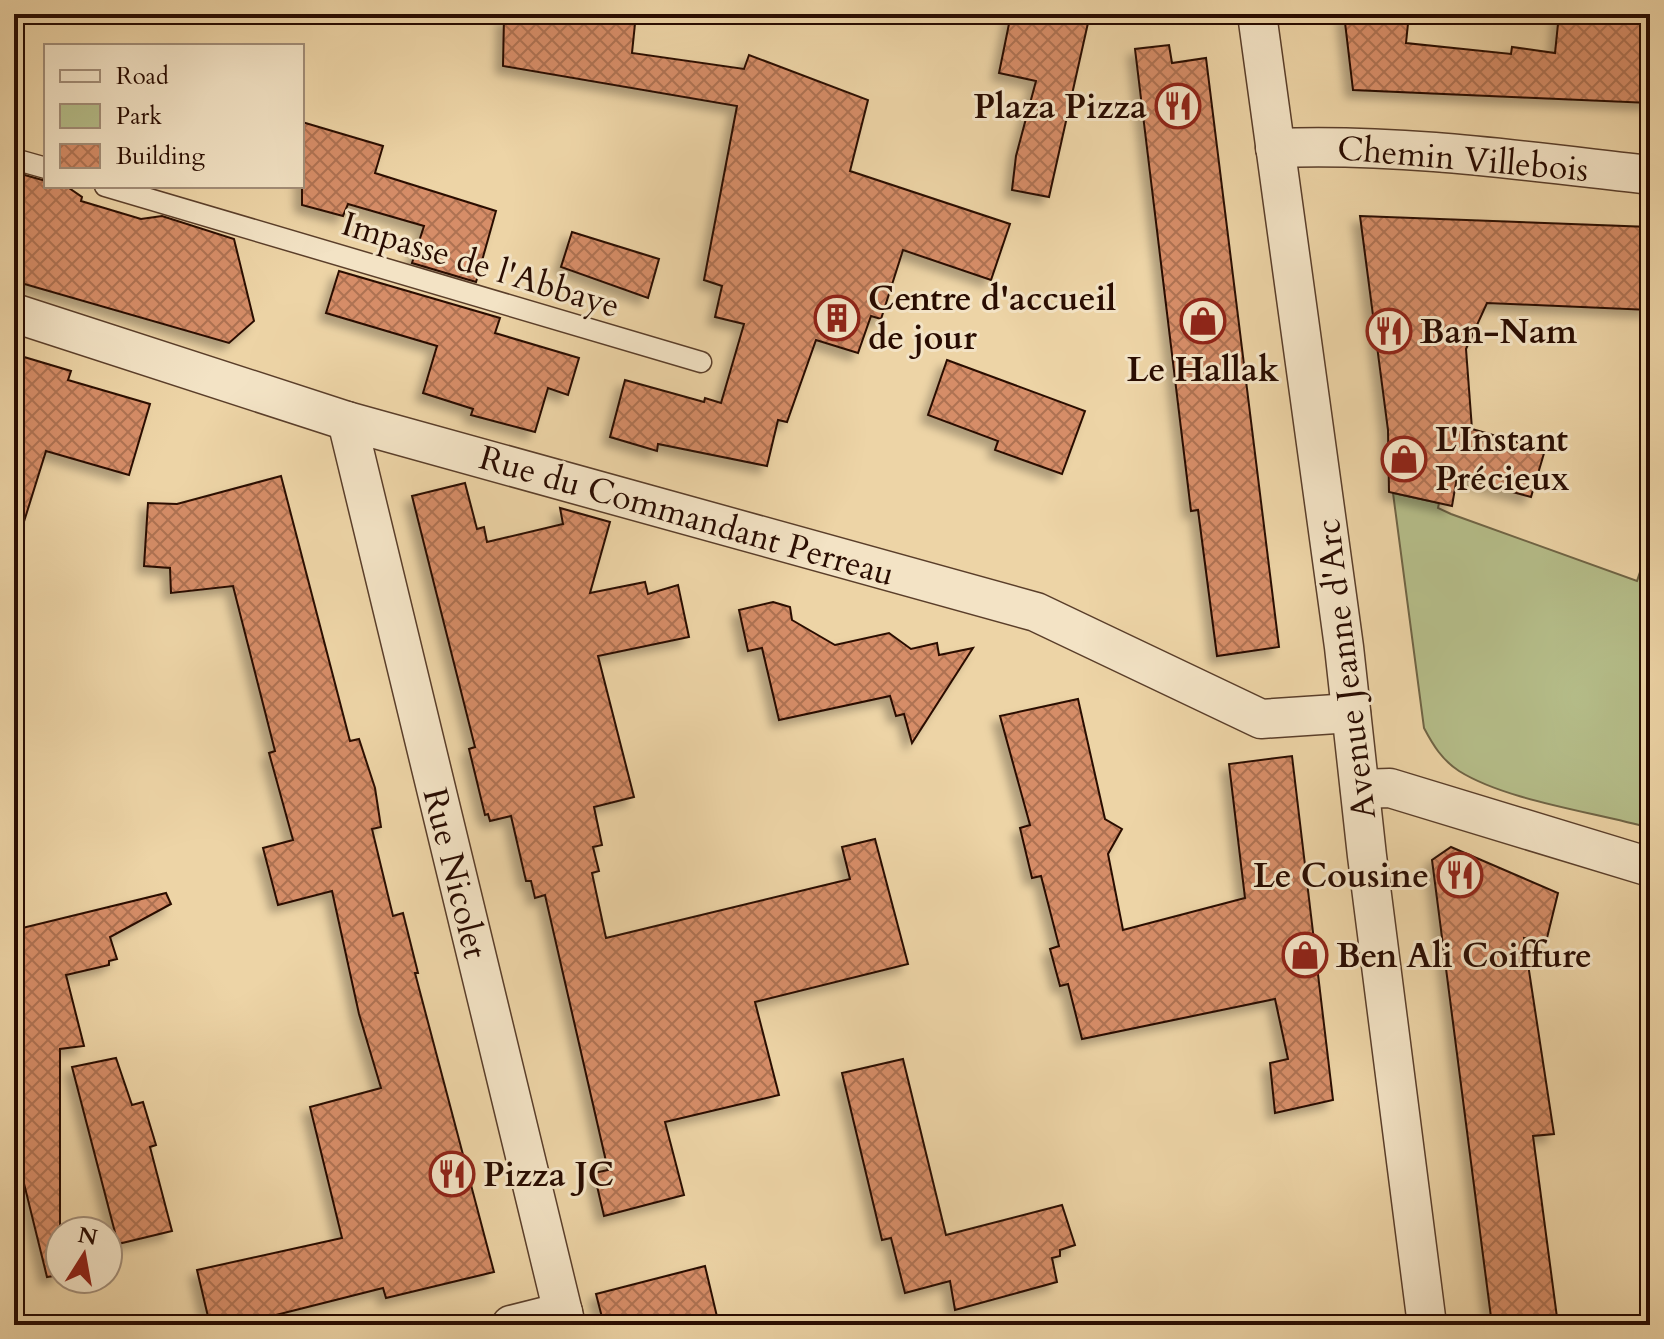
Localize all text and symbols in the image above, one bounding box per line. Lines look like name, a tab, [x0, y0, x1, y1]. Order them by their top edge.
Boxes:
legend	[44, 44, 304, 188]
text: Road	[116, 60, 169, 93]
restaurant icon: Plaza Pizza	[1154, 82, 1202, 130]
place label: Plaza Pizza	[973, 84, 1147, 130]
text: Park	[116, 100, 162, 133]
street label: Chemin Villebois	[1336, 125, 1590, 193]
text: Building	[116, 140, 206, 173]
street label: Impasse de l'Abbaye	[336, 201, 625, 329]
place label: Centre d'accueil de jour	[868, 276, 1116, 361]
building icon: Centre d'accueil de jour	[813, 294, 861, 342]
shop icon: Le Hallak	[1179, 297, 1227, 345]
restaurant icon: Ban-Nam	[1365, 307, 1413, 355]
place label: Ban-Nam	[1420, 309, 1578, 355]
place label: Le Hallak	[1127, 347, 1280, 393]
place label: L'Instant Précieux	[1435, 417, 1570, 502]
street label: Rue du Commandant Perreau	[474, 435, 900, 597]
shop icon: L'Instant Précieux	[1380, 435, 1428, 483]
street label: Avenue Jeanne d'Arc	[1305, 516, 1387, 822]
street label: Rue Nicolet	[412, 783, 498, 964]
restaurant icon: Le Cousine	[1436, 851, 1484, 899]
place label: Le Cousine	[1253, 853, 1429, 899]
shop icon: Ben Ali Coiffure	[1281, 931, 1329, 979]
place label: Ben Ali Coiffure	[1336, 933, 1592, 979]
restaurant icon: Pizza JC	[428, 1150, 476, 1198]
place label: Pizza JC	[483, 1152, 614, 1198]
north arrow	[44, 1215, 124, 1295]
text: N	[75, 1220, 100, 1253]

